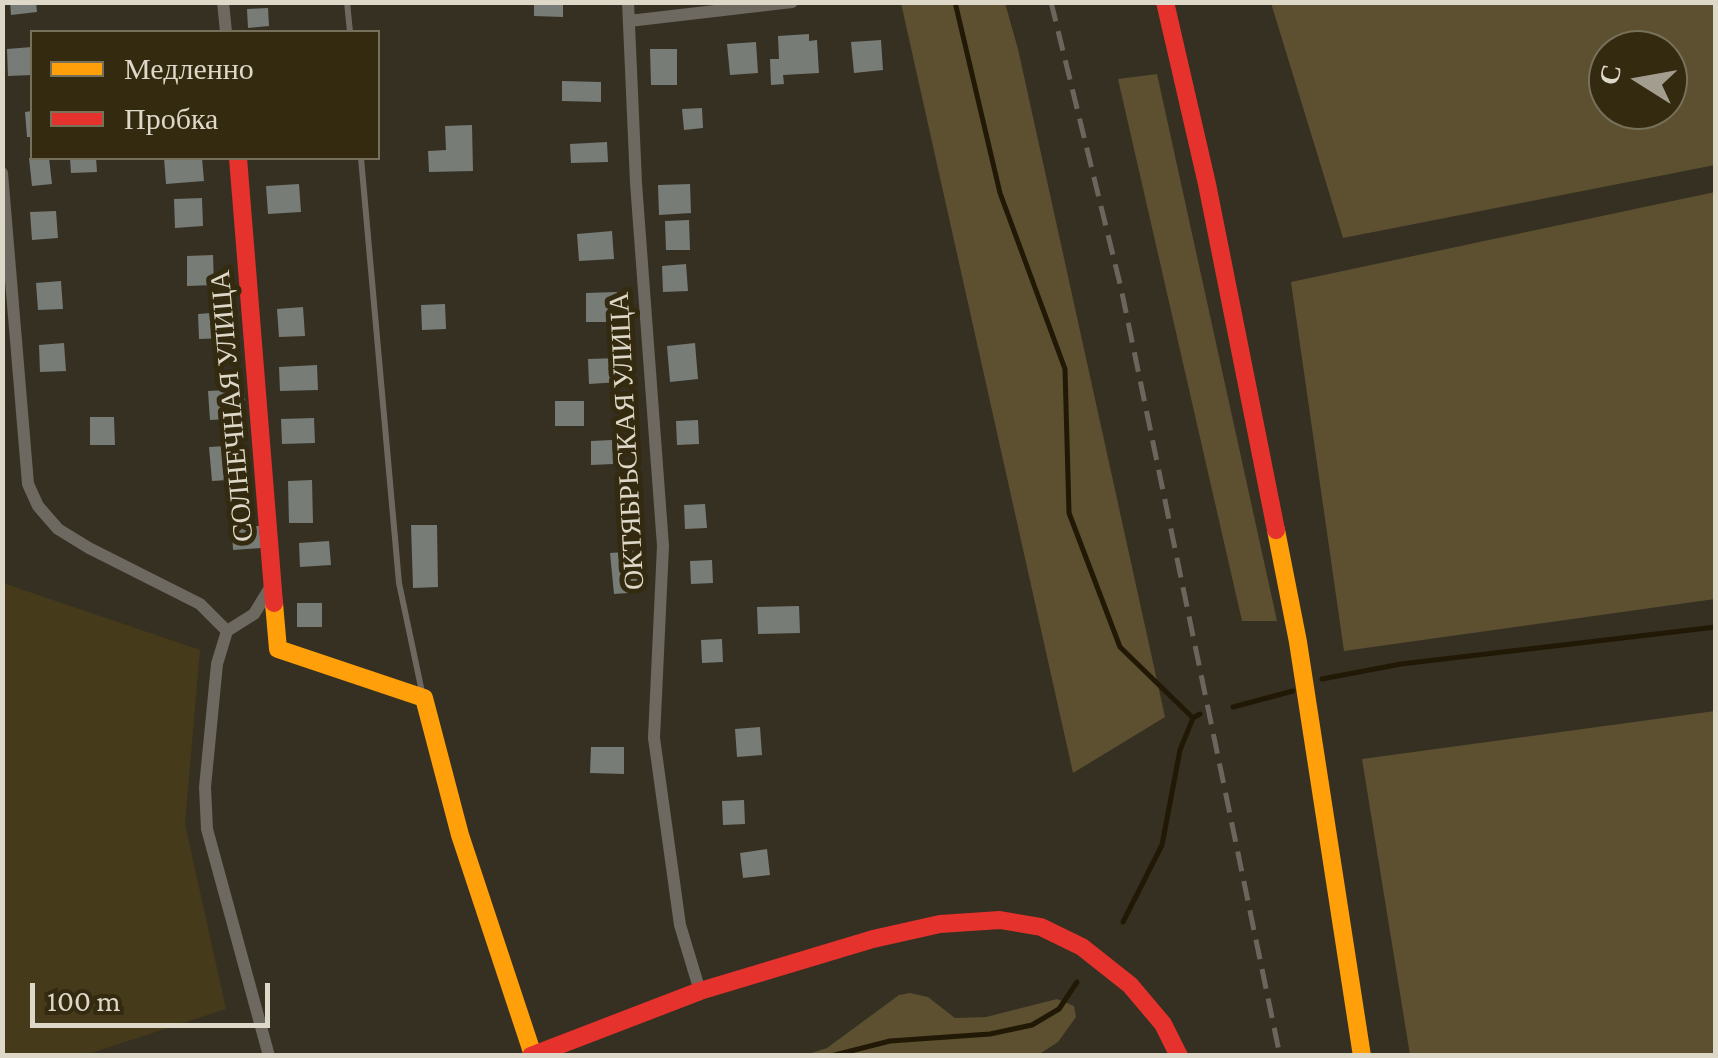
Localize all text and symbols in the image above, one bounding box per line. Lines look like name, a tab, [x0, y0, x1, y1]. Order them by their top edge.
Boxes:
legend	[30, 30, 380, 160]
north arrow	[1588, 30, 1688, 130]
text: Медленно	[124, 52, 254, 85]
text: С	[1593, 62, 1627, 87]
text: Пробка	[124, 102, 218, 135]
street label: СОЛНЕЧНАЯ УЛИЦА	[203, 269, 261, 543]
street label: ОКТЯБРЬСКАЯ УЛИЦА	[602, 291, 652, 591]
scale bar	[35, 963, 275, 1025]
text: 100 m	[47, 984, 121, 1017]

